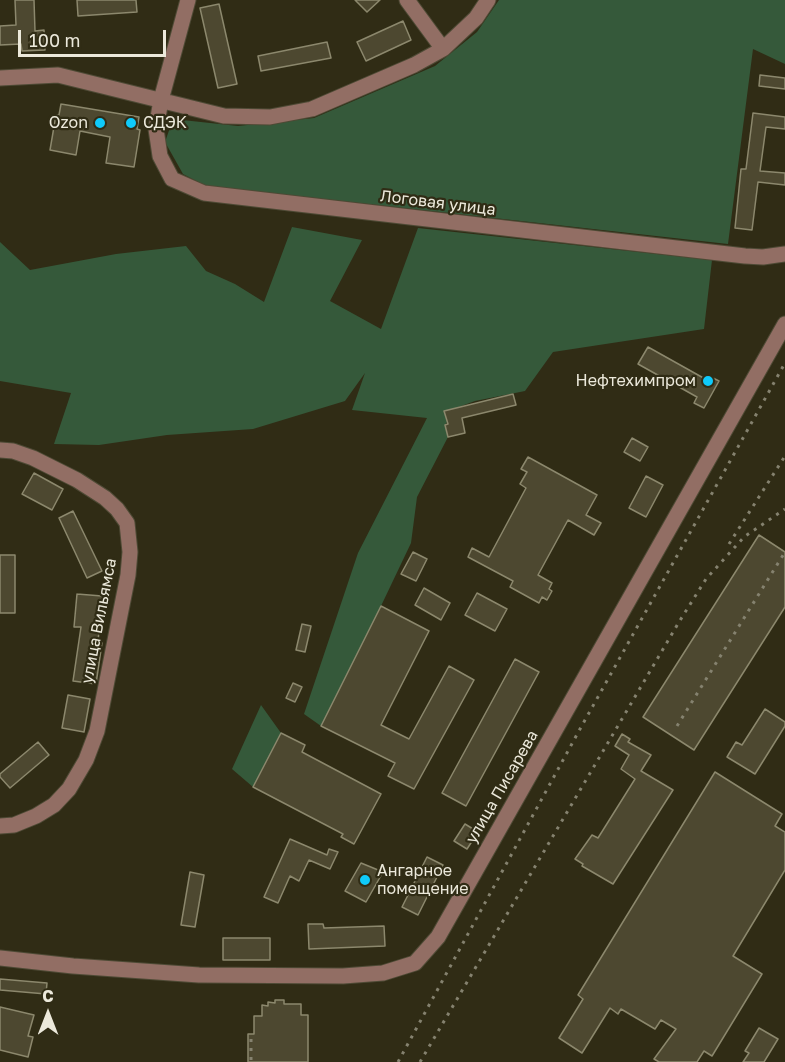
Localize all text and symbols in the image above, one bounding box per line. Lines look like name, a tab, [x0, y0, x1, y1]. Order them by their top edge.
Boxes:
scale bar	[21, 18, 170, 56]
text: 100 m	[29, 29, 80, 51]
place label: Ozon	[49, 113, 88, 133]
place label: СДЭК	[143, 113, 187, 133]
marker: Ozon	[93, 116, 107, 130]
marker: СДЭК	[124, 116, 138, 130]
street label: Логовая улица	[379, 186, 497, 220]
place label: Нефтехимпром	[576, 371, 696, 391]
marker: Нефтехимпром	[701, 374, 715, 388]
street label: улица Вильямса	[77, 557, 121, 685]
street label: улица Писарева	[462, 727, 542, 847]
place label: Ангарное помещение	[377, 861, 469, 899]
marker: Ангарное помещение	[358, 873, 372, 887]
north arrow	[18, 984, 78, 1044]
text: С	[42, 986, 54, 1006]

